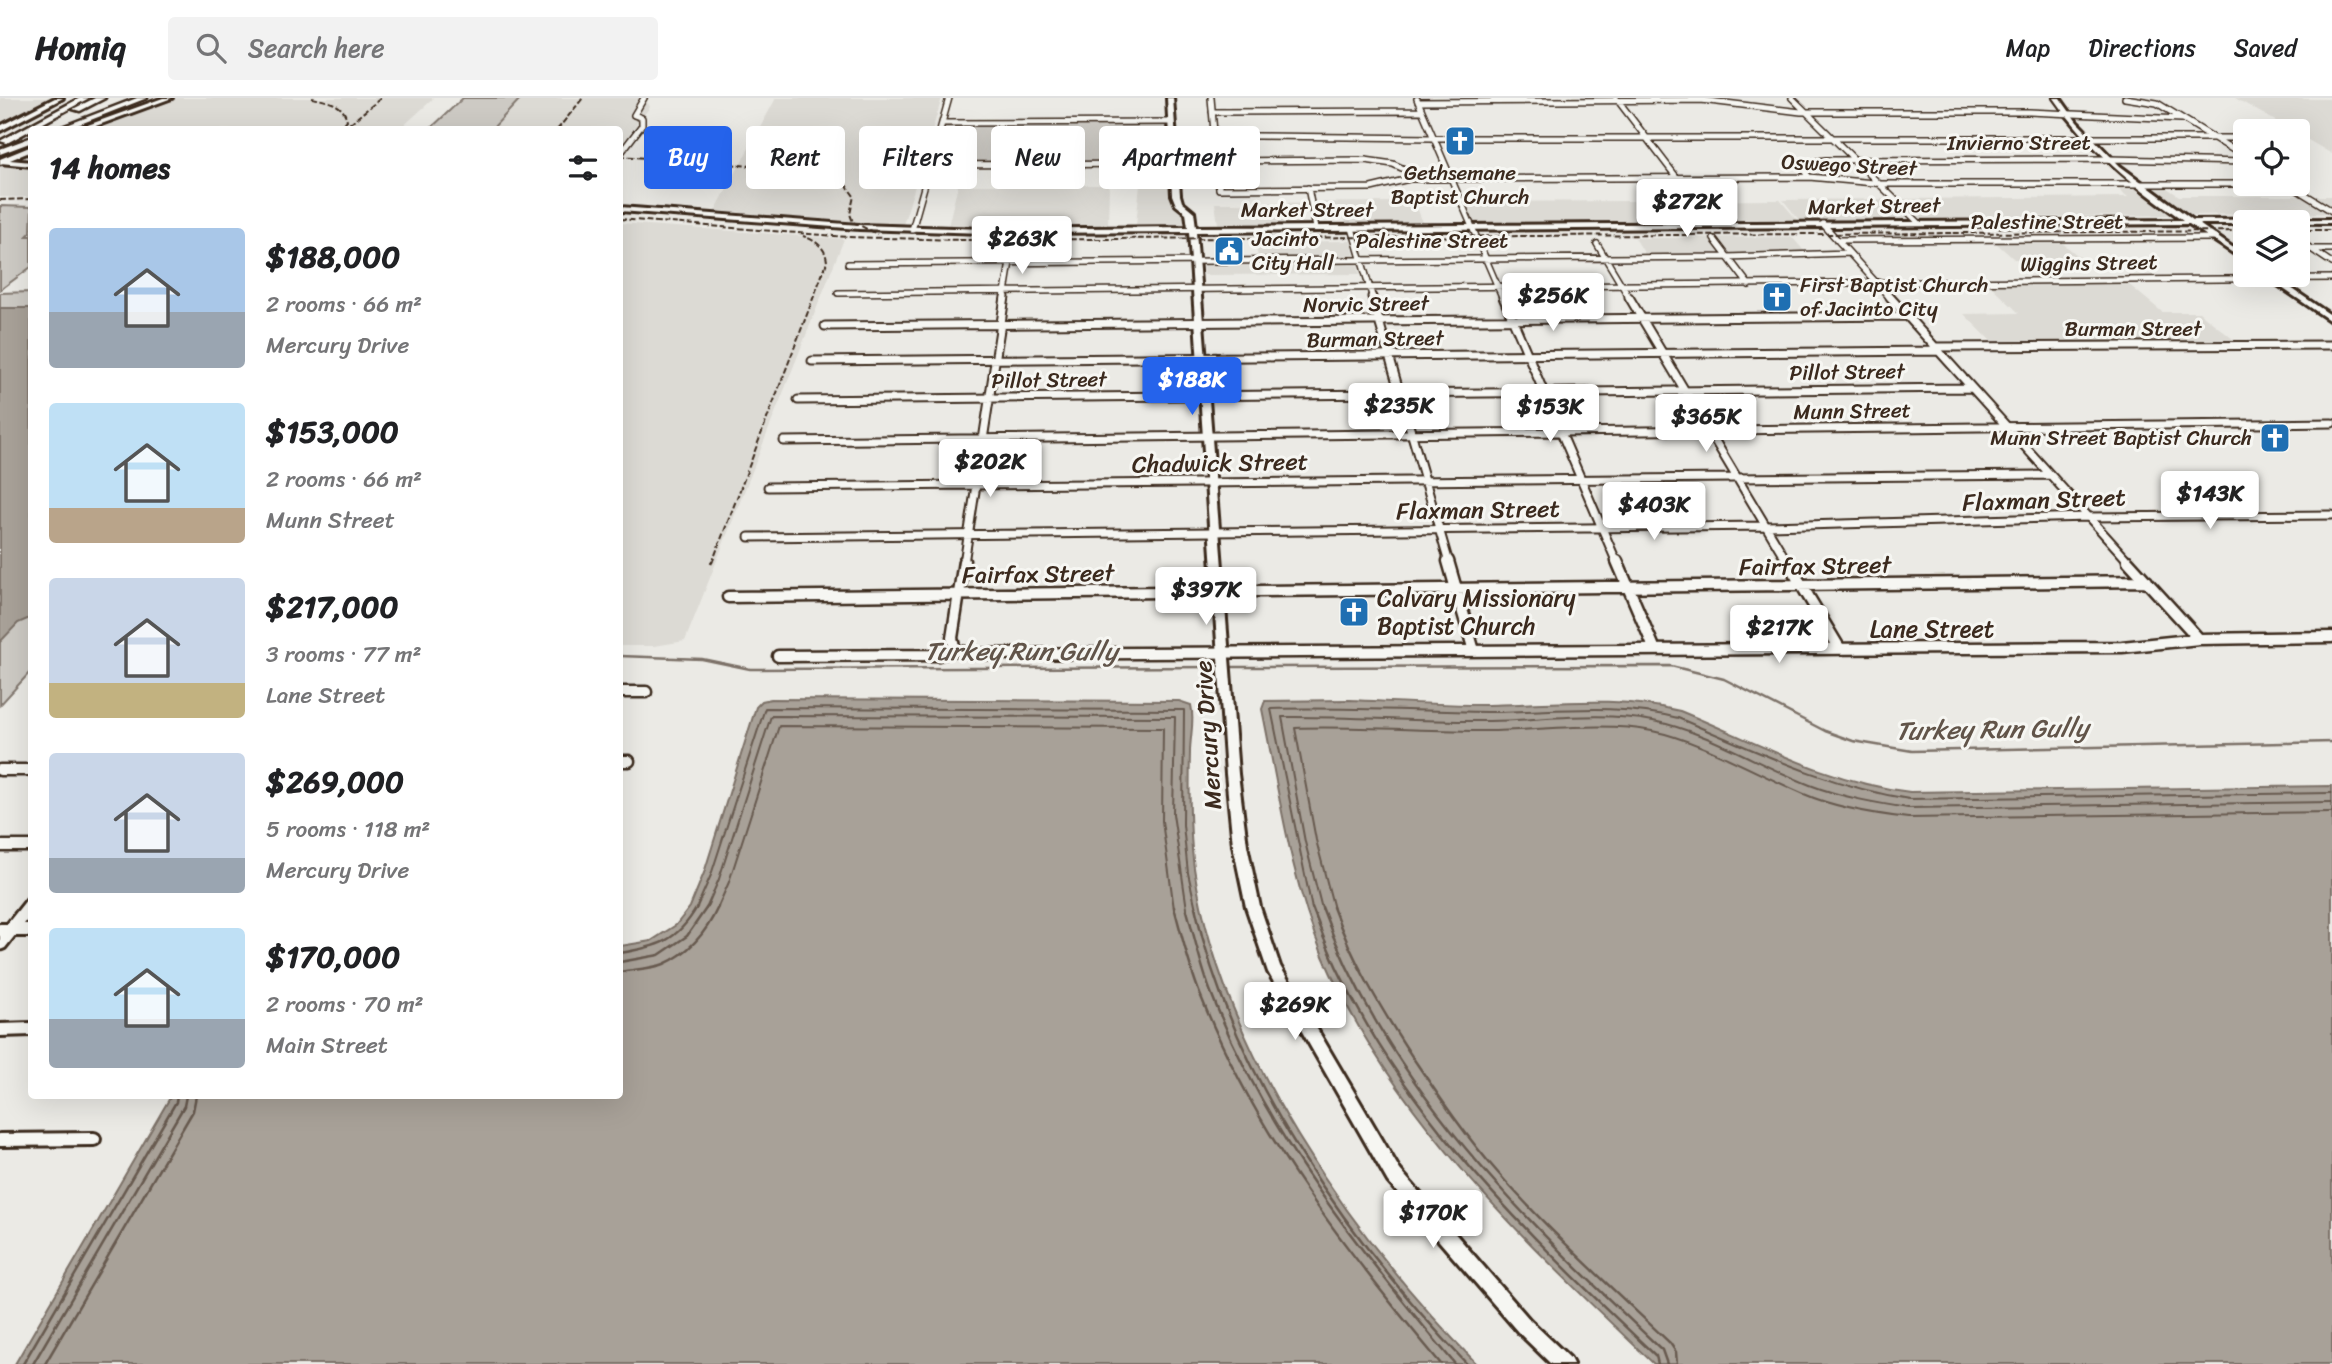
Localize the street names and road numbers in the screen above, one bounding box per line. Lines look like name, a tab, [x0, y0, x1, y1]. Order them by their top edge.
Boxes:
street label: Invierno Street	[1946, 124, 2091, 162]
street label: Oswego Street	[1780, 142, 1919, 188]
street label: Market Street	[1807, 186, 1942, 226]
street label: Market Street	[1241, 191, 1375, 229]
street label: Palestine Street	[1971, 203, 2123, 241]
street label: Palestine Street	[1356, 222, 1508, 260]
street label: Wiggins Street	[2020, 243, 2158, 283]
street label: Norvic Street	[1303, 284, 1431, 324]
street label: Burman Street	[2064, 310, 2203, 348]
street label: Burman Street	[1306, 319, 1445, 359]
street label: Pillot Street	[1789, 352, 1907, 392]
street label: Pillot Street	[991, 360, 1109, 400]
street label: Munn Street	[1793, 391, 1911, 431]
street label: Chadwick Street	[1132, 440, 1308, 486]
street label: Flaxman Street	[1961, 476, 2127, 524]
street label: Flaxman Street	[1396, 488, 1560, 532]
street label: Fairfax Street	[1738, 544, 1893, 588]
street label: Fairfax Street	[961, 552, 1116, 596]
street label: Lane Street	[1870, 608, 1994, 650]
street label: Mercury Drive	[1182, 659, 1234, 811]

